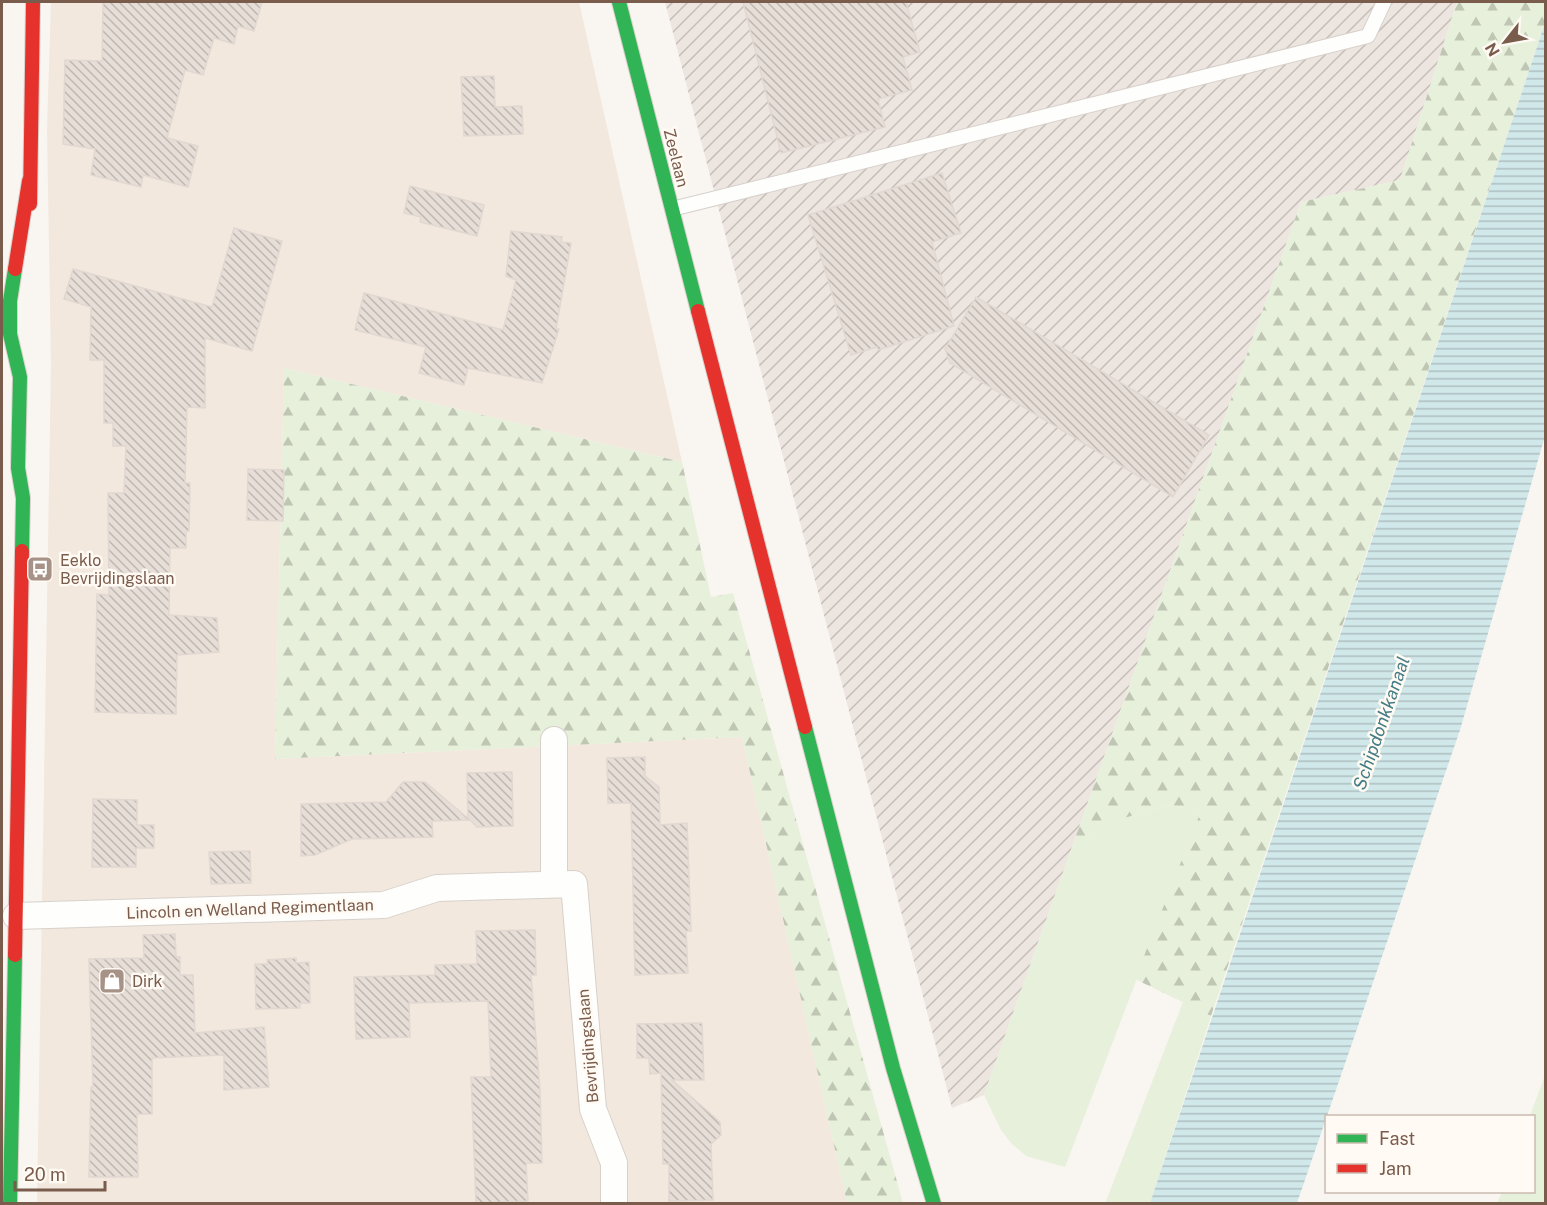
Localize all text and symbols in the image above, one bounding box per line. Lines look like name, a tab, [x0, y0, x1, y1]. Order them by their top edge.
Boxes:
north arrow	[1475, 12, 1535, 72]
text: N	[1481, 39, 1504, 60]
street label: Zeelaan	[660, 127, 692, 189]
place label: Eeklo Bevrijdingslaan	[60, 551, 175, 588]
bus stop icon: Eeklo Bevrijdingslaan	[25, 554, 55, 584]
water label: Schipdonkkanaal	[1348, 654, 1414, 792]
street label: Lincoln en Welland Regimentlaan	[126, 895, 374, 923]
shop icon: Dirk	[97, 966, 127, 996]
place label: Dirk	[132, 972, 162, 991]
street label: Bevrijdingslaan	[574, 988, 602, 1104]
legend	[1325, 1115, 1535, 1193]
text: Fast	[1379, 1128, 1415, 1149]
scale bar	[15, 1154, 105, 1192]
text: Jam	[1379, 1158, 1412, 1179]
text: 20 m	[24, 1164, 66, 1185]

